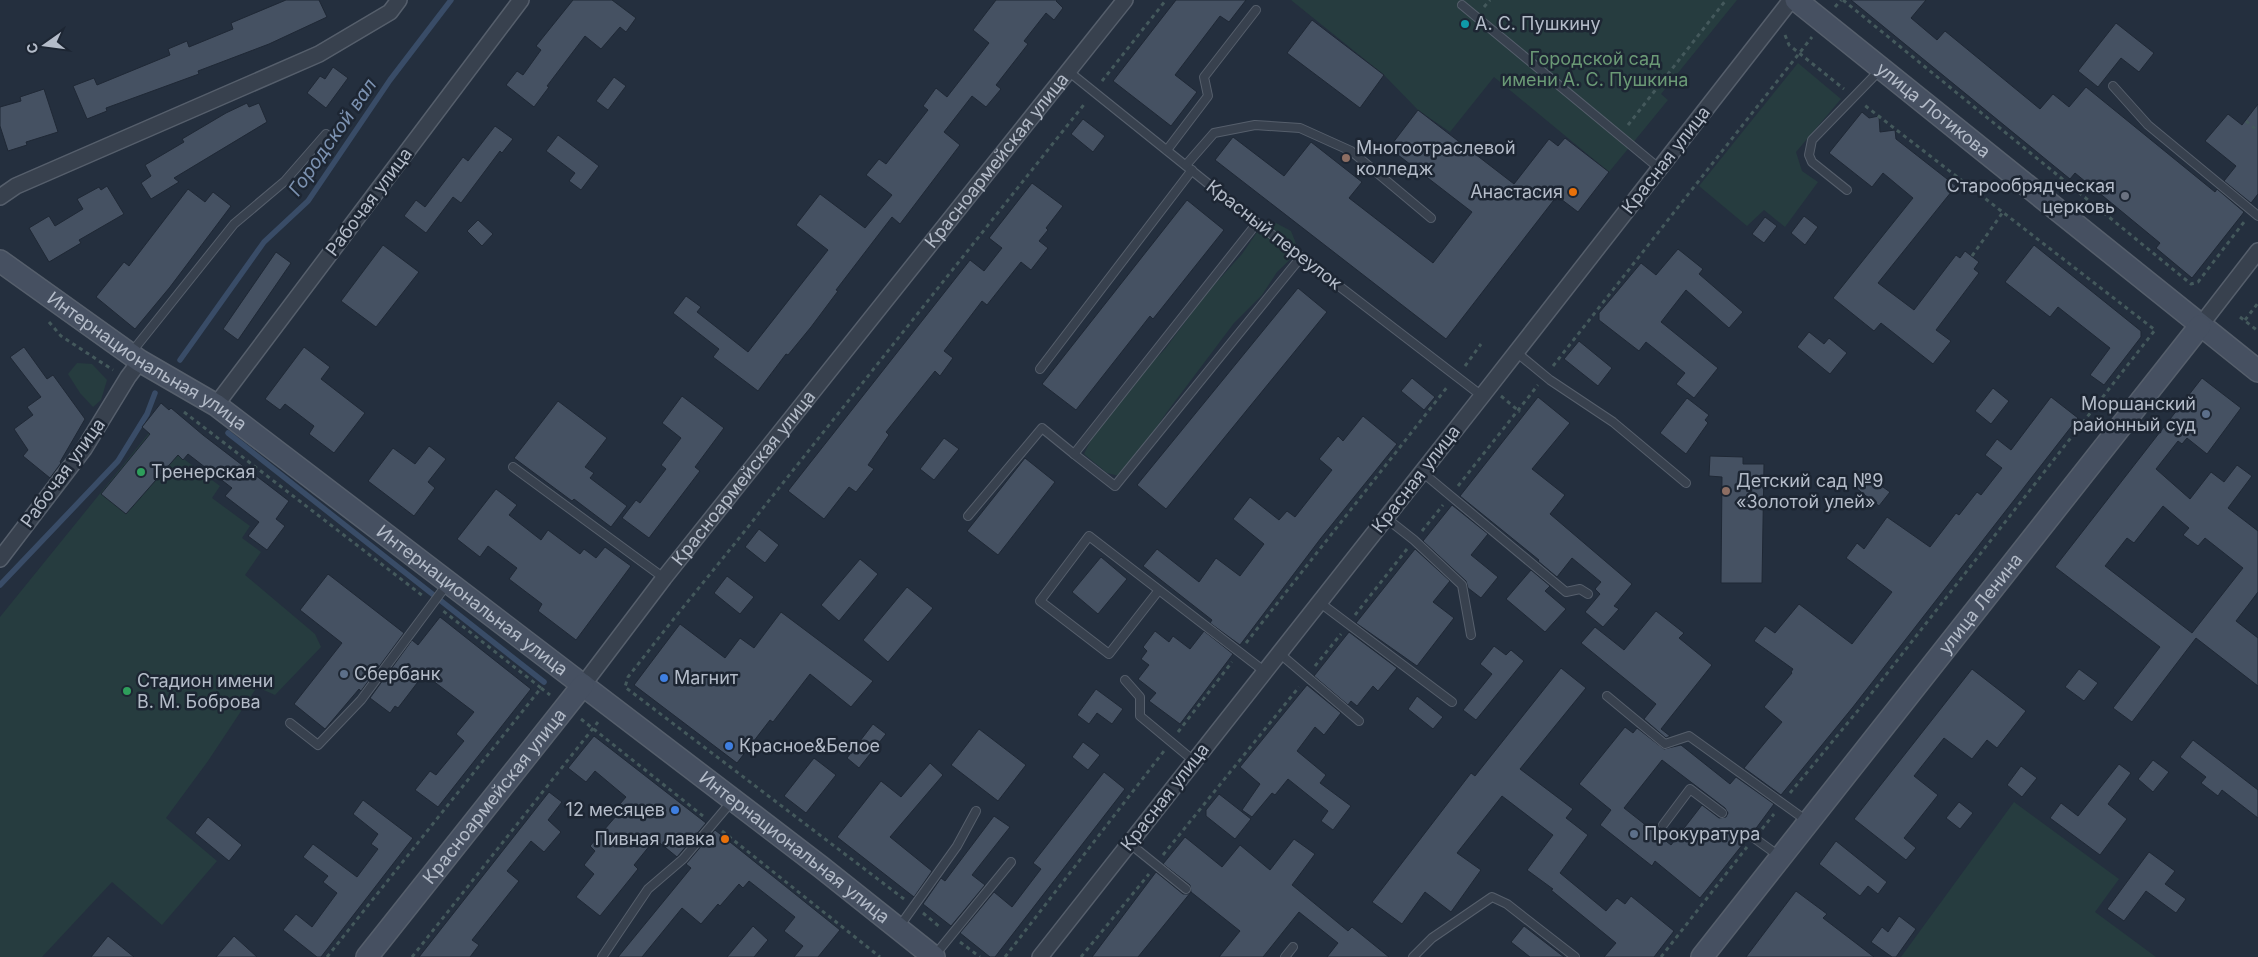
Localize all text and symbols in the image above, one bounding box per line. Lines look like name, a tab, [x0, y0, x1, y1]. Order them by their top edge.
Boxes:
place label: А. С. Пушкину	[1475, 13, 1601, 34]
marker: А. С. Пушкину	[1459, 18, 1471, 30]
north arrow	[20, 20, 70, 70]
text: С	[22, 41, 41, 55]
park label: Городской сад имени А. С. Пушкина	[1502, 48, 1688, 90]
street label: улица Лотикова	[1872, 58, 1995, 162]
street label: Красноармейская улица	[920, 69, 1073, 252]
water label: Городской вал	[283, 74, 381, 200]
street label: Красная улица	[1617, 102, 1714, 218]
place label: Многоотраслевой колледж	[1356, 137, 1516, 179]
street label: Рабочая улица	[321, 143, 416, 260]
marker: Многоотраслевой колледж	[1340, 152, 1352, 164]
street label: Красный переулок	[1203, 175, 1346, 294]
place label: Старообрядческая церковь	[1947, 175, 2115, 217]
place label: Анастасия	[1470, 181, 1563, 202]
marker: Анастасия	[1567, 186, 1579, 198]
marker: Старообрядческая церковь	[2119, 190, 2131, 202]
street label: Интернациональная улица	[43, 287, 251, 435]
street label: Красноармейская улица	[667, 386, 819, 570]
place label: Моршанский районный суд	[2072, 393, 2196, 435]
marker: Моршанский районный суд	[2200, 408, 2212, 420]
street label: Рабочая улица	[16, 414, 109, 531]
street label: Красная улица	[1367, 421, 1464, 537]
place label: Тренерская	[151, 461, 255, 482]
marker: Тренерская	[135, 466, 147, 478]
place label: Детский сад №9 «Золотой улей»	[1736, 470, 1883, 512]
marker: Детский сад №9 «Золотой улей»	[1720, 485, 1732, 497]
street label: Интернациональная улица	[373, 520, 572, 680]
street label: улица Ленина	[1934, 549, 2027, 658]
place label: Сбербанк	[354, 663, 441, 684]
place label: Магнит	[674, 667, 739, 688]
marker: Сбербанк	[338, 668, 350, 680]
place label: Стадион имени В. М. Боброва	[137, 670, 273, 712]
marker: Магнит	[658, 672, 670, 684]
marker: Стадион имени В. М. Боброва	[121, 685, 133, 697]
street label: Красноармейская улица	[418, 704, 570, 888]
place label: Красное&Белое	[739, 735, 880, 756]
street label: Красная улица	[1116, 739, 1213, 855]
marker: Красное&Белое	[723, 740, 735, 752]
street label: Интернациональная улица	[695, 767, 894, 927]
place label: 12 месяцев	[566, 799, 665, 820]
marker: 12 месяцев	[669, 804, 681, 816]
place label: Прокуратура	[1644, 823, 1760, 844]
place label: Пивная лавка	[595, 828, 715, 849]
marker: Прокуратура	[1628, 828, 1640, 840]
marker: Пивная лавка	[719, 833, 731, 845]

